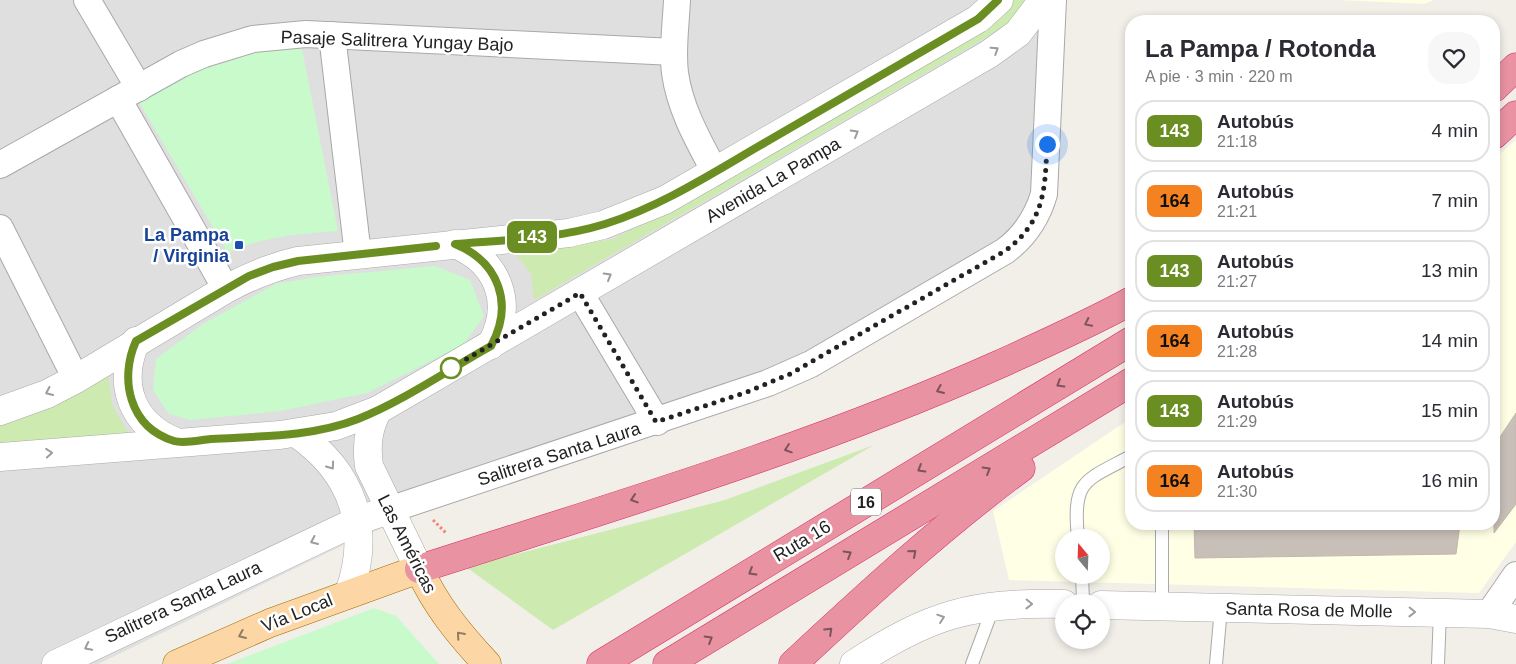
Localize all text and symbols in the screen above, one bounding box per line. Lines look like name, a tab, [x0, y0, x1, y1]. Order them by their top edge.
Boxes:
street label: Pasaje Salitrera Yungay Bajo	[280, 27, 514, 55]
button: heart	[1428, 32, 1480, 84]
text: La Pampa / Rotonda	[1145, 35, 1376, 62]
one-way arrow	[989, 47, 998, 57]
text: A pie · 3 min · 220 m	[1145, 68, 1293, 85]
text: Autobús	[1217, 111, 1294, 132]
text: 4 min	[1432, 120, 1478, 141]
text: 143	[1159, 121, 1190, 141]
one-way arrow	[849, 129, 858, 139]
your location	[1035, 132, 1060, 157]
street label: Avenida La Pampa	[702, 133, 845, 227]
text: 21:18	[1217, 133, 1257, 150]
text: Autobús	[1217, 181, 1294, 202]
text: 7 min	[1432, 190, 1478, 211]
text: 164	[1159, 191, 1190, 211]
text: 21:21	[1217, 203, 1257, 220]
line badge: 143	[503, 221, 561, 253]
place label: La Pampa / Virginia	[144, 225, 230, 266]
text: 143	[517, 227, 547, 247]
marker: La Pampa / Virginia	[233, 239, 245, 251]
text: Autobús	[1217, 251, 1294, 272]
text: 13 min	[1421, 260, 1478, 281]
text: 143	[1159, 261, 1190, 281]
one-way arrow	[603, 273, 612, 283]
text: 21:27	[1217, 273, 1257, 290]
one-way arrow	[1084, 316, 1093, 326]
text: Autobús	[1217, 321, 1294, 342]
text: 14 min	[1421, 330, 1478, 351]
text: 164	[1159, 331, 1190, 351]
text: 21:28	[1217, 343, 1257, 360]
unlabelled marker	[440, 357, 462, 379]
one-way arrow	[1056, 378, 1065, 388]
one-way arrow	[936, 384, 945, 395]
one-way arrow	[45, 386, 54, 396]
text: Autobús	[1217, 391, 1294, 412]
text: 15 min	[1421, 400, 1478, 421]
text: 143	[1159, 401, 1190, 421]
text: 21:29	[1217, 413, 1257, 430]
street label: Salitrera Santa Laura	[475, 418, 644, 490]
one-way arrow	[785, 443, 793, 453]
one-way arrow	[45, 448, 53, 459]
one-way arrow	[326, 460, 334, 469]
text: Autobús	[1217, 461, 1294, 482]
one-way arrow	[917, 463, 927, 472]
one-way arrow	[981, 466, 990, 476]
text: 16 min	[1421, 470, 1478, 491]
text: 164	[1159, 471, 1190, 491]
text: 21:30	[1217, 483, 1257, 500]
road number: 16	[851, 488, 881, 516]
street label: Las Américas	[374, 491, 440, 597]
one-way arrow	[630, 494, 639, 504]
street label: Ruta 16	[770, 516, 834, 566]
north arrow	[1055, 529, 1110, 584]
map controls	[1055, 529, 1110, 649]
one-way arrow	[311, 535, 320, 545]
one-way arrow	[908, 550, 917, 559]
one-way arrow	[842, 551, 851, 561]
street label: Salitrera Santa Laura	[102, 557, 265, 647]
one-way arrow	[749, 565, 758, 575]
street label: Vía Local	[258, 590, 336, 636]
button: locate	[1055, 594, 1110, 649]
one-way arrow	[1025, 598, 1033, 609]
street label: Santa Rosa de Molle	[1225, 599, 1393, 621]
one-way arrow	[1409, 607, 1417, 617]
one-way arrow	[936, 614, 945, 624]
one-way arrow	[823, 628, 832, 637]
one-way arrow	[238, 629, 247, 640]
one-way arrow	[457, 632, 466, 641]
one-way arrow	[704, 635, 713, 645]
one-way arrow	[84, 641, 93, 651]

